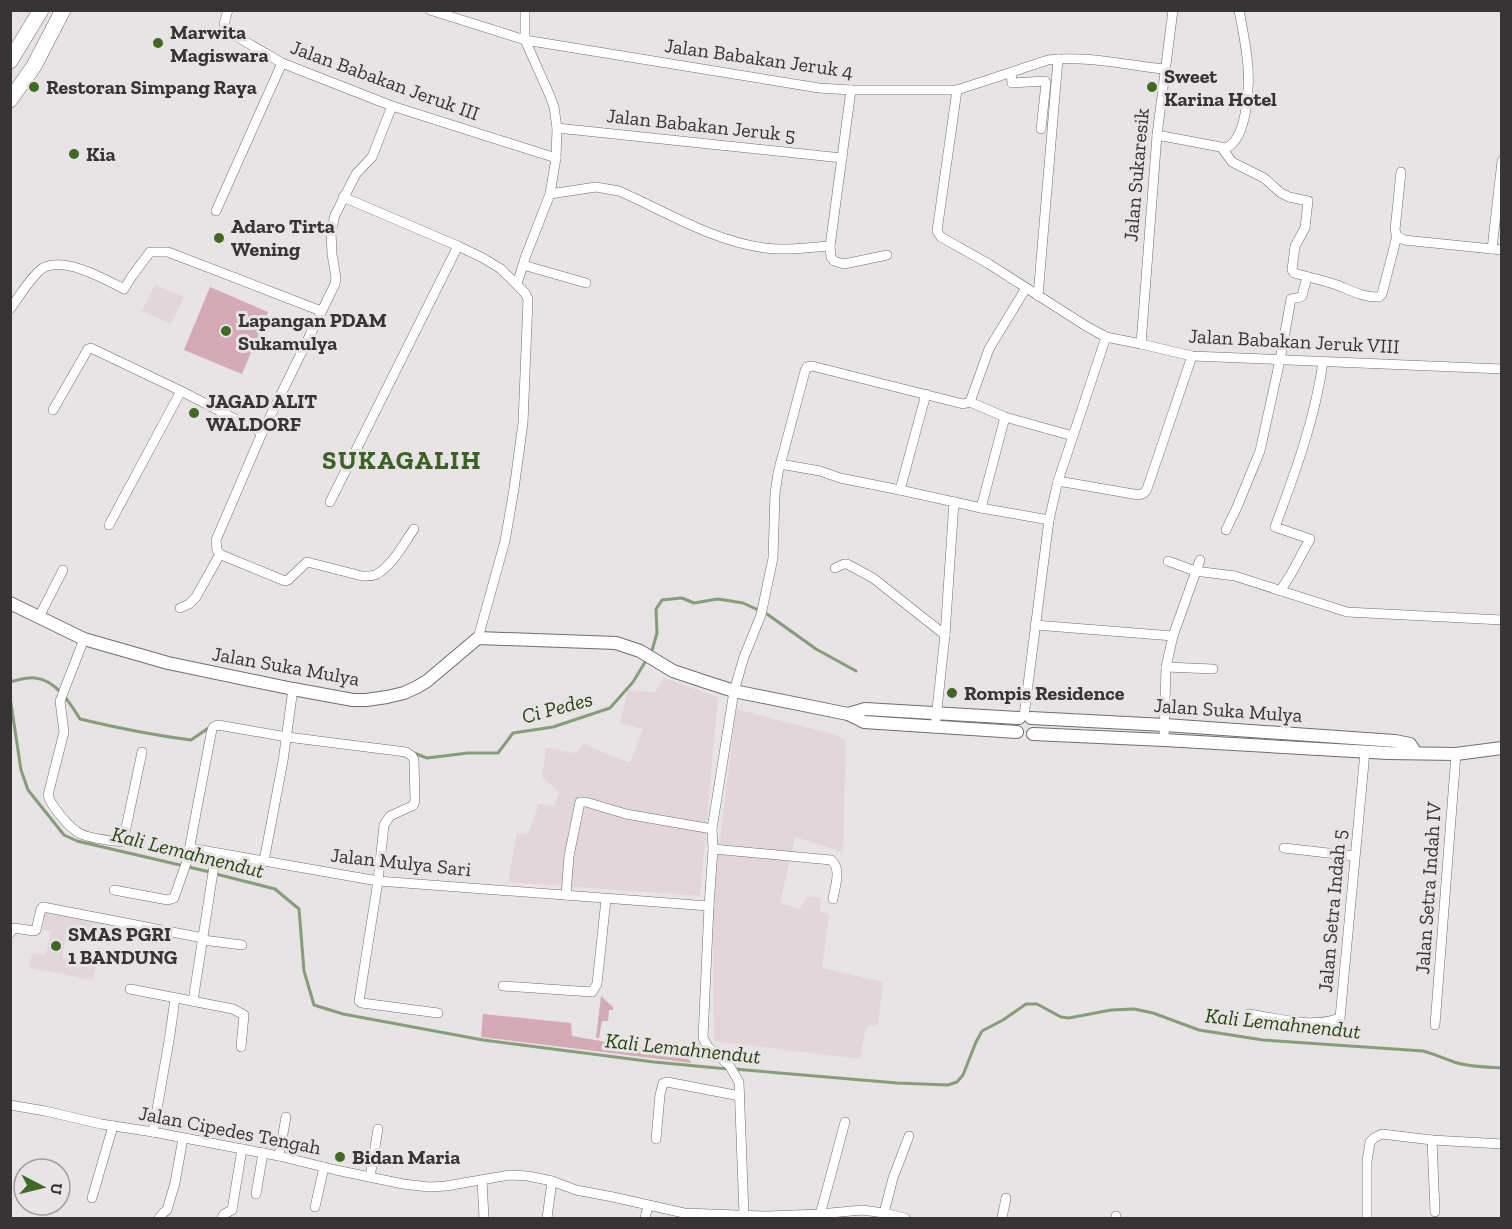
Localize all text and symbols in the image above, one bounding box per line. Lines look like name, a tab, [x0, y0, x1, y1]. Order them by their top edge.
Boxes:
place label: Marwita Magiswara	[170, 20, 269, 67]
street label: Jalan Babakan Jeruk 4	[663, 33, 855, 83]
street label: Jalan Babakan Jeruk III	[287, 35, 483, 125]
marker: Marwita Magiswara	[151, 36, 165, 50]
place label: Sweet Karina Hotel	[1164, 64, 1277, 111]
place label: Restoran Simpang Raya	[46, 75, 257, 99]
marker: Restoran Simpang Raya	[27, 80, 41, 94]
marker: Sweet Karina Hotel	[1145, 80, 1159, 94]
street label: Jalan Babakan Jeruk 5	[605, 103, 797, 147]
street label: Jalan Sukaresik	[1118, 107, 1154, 243]
place label: Kia	[86, 142, 116, 166]
marker: Kia	[67, 147, 81, 161]
place label: Adaro Tirta Wening	[231, 214, 335, 261]
marker: Adaro Tirta Wening	[212, 231, 226, 245]
place label: Lapangan PDAM Sukamulya	[238, 308, 387, 355]
street label: Jalan Babakan Jeruk VIII	[1188, 323, 1400, 359]
marker: Lapangan PDAM Sukamulya	[219, 324, 233, 338]
place label: JAGAD ALIT WALDORF	[206, 389, 317, 436]
marker: JAGAD ALIT WALDORF	[187, 406, 201, 420]
district label: SUKAGALIH	[322, 444, 482, 476]
street label: Jalan Suka Mulya	[210, 641, 362, 691]
place label: Rompis Residence	[964, 681, 1125, 705]
water label: Ci Pedes	[519, 686, 595, 728]
marker: Rompis Residence	[945, 686, 959, 700]
street label: Jalan Suka Mulya	[1153, 693, 1304, 727]
street label: Jalan Setra Indah IV	[1410, 801, 1446, 975]
water label: Kali Lemahnendut	[109, 821, 267, 883]
street label: Jalan Setra Indah 5	[1313, 828, 1351, 994]
street label: Jalan Mulya Sari	[329, 843, 473, 881]
place label: SMAS PGRI 1 BANDUNG	[68, 922, 178, 969]
marker: SMAS PGRI 1 BANDUNG	[49, 939, 63, 953]
water label: Kali Lemahnendut	[1204, 1002, 1362, 1044]
water label: Kali Lemahnendut	[604, 1027, 762, 1069]
street label: Jalan Cipedes Tengah	[137, 1101, 324, 1160]
place label: Bidan Maria	[352, 1145, 460, 1169]
marker: Bidan Maria	[333, 1150, 347, 1164]
north arrow	[12, 1157, 72, 1217]
text: U	[46, 1182, 67, 1196]

